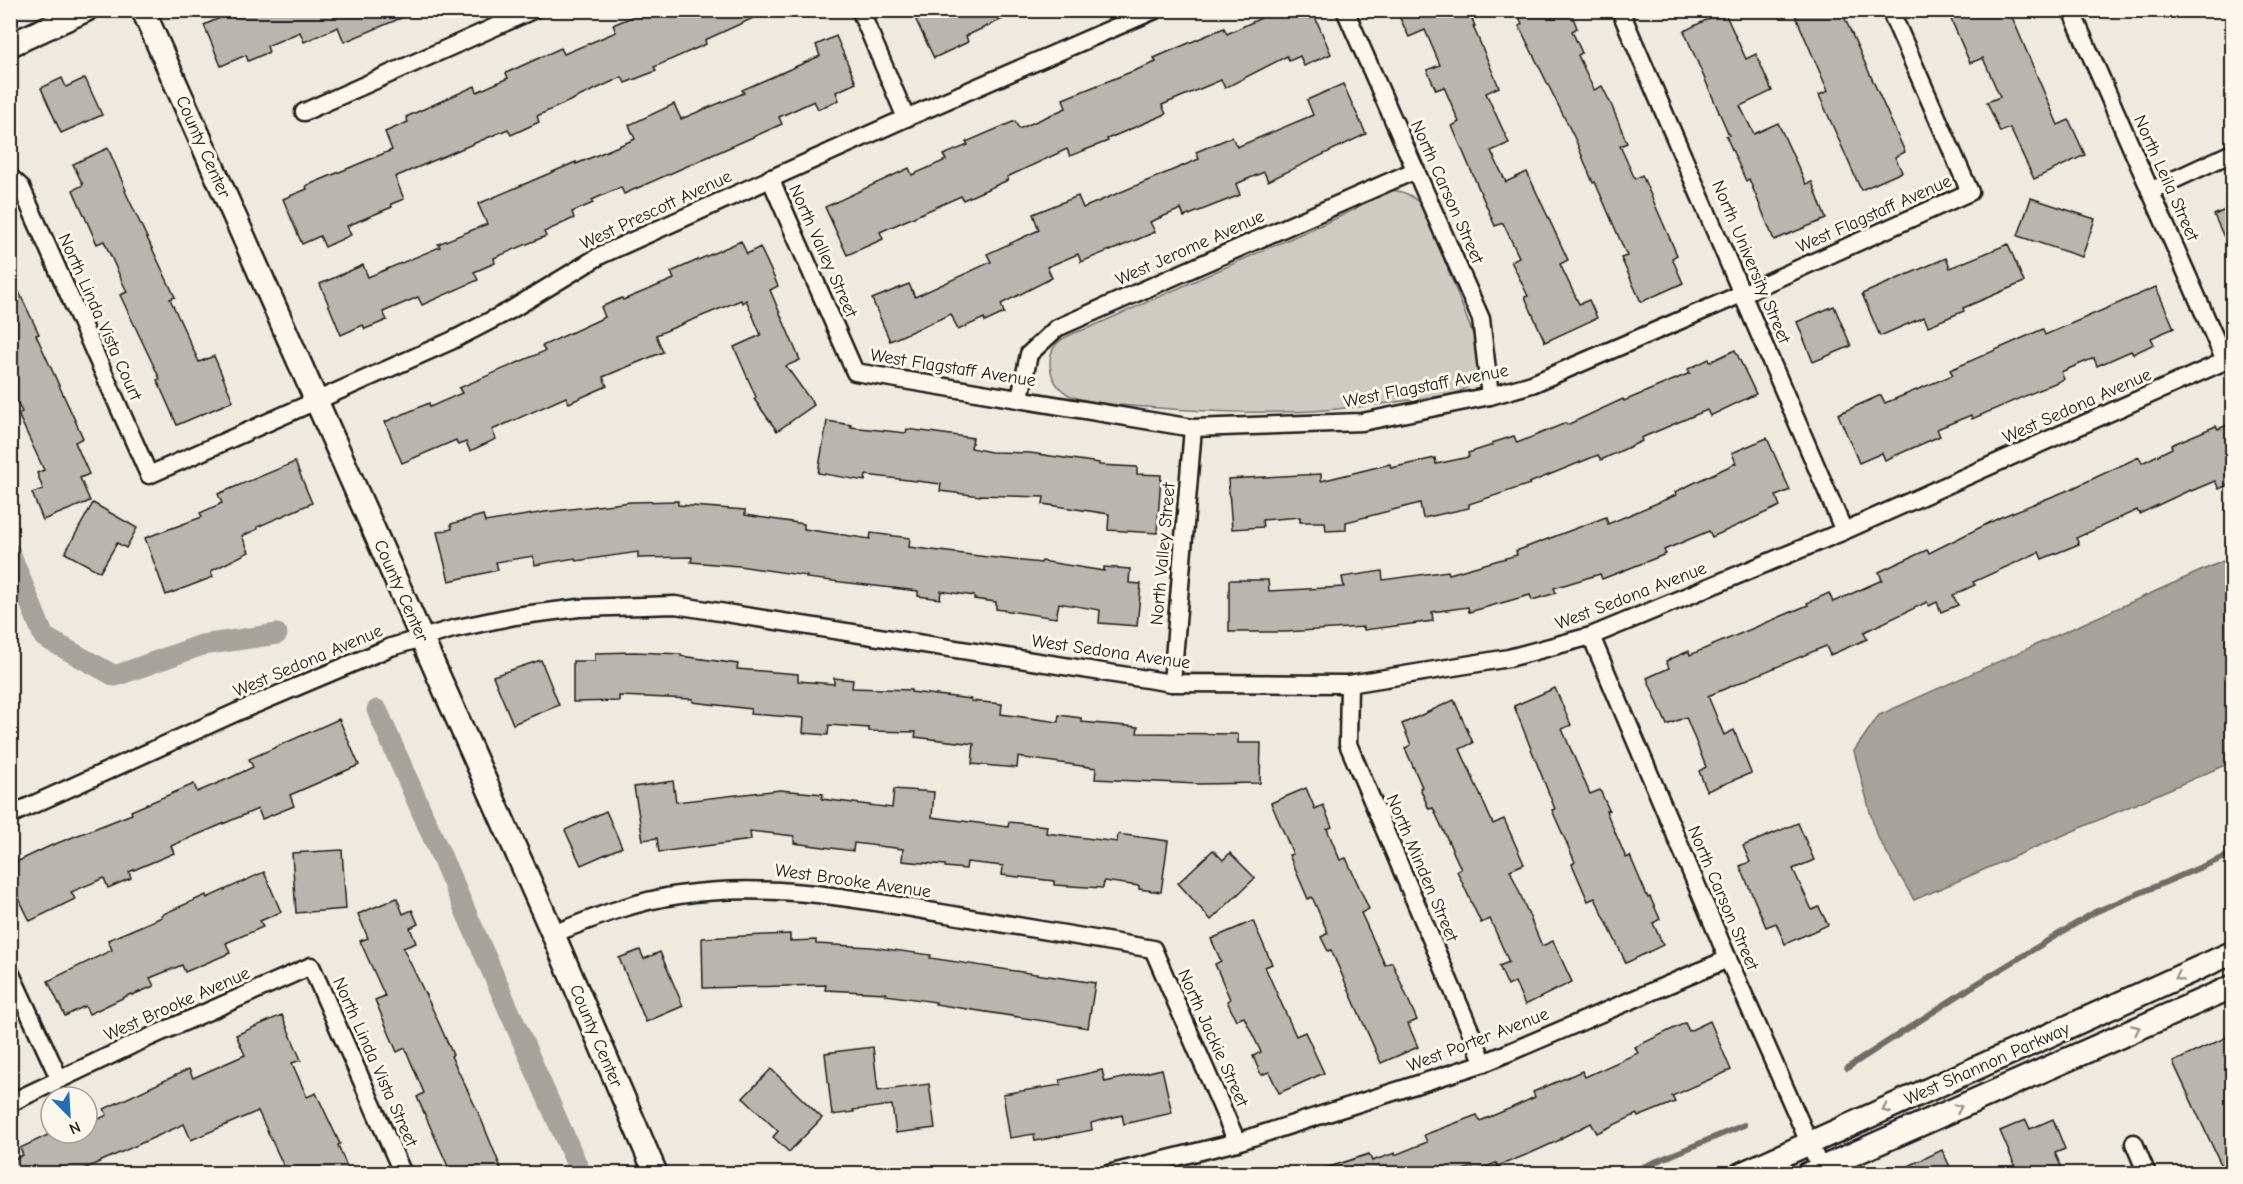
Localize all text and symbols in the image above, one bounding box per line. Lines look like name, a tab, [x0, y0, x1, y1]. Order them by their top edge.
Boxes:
street label: County Center	[171, 93, 235, 202]
street label: North Leila Street	[2129, 112, 2203, 245]
street label: North Carson Street	[1406, 117, 1488, 268]
street label: West Prescott Avenue	[577, 166, 735, 254]
street label: West Flagstaff Avenue	[1793, 170, 1955, 258]
street label: North University Street	[1707, 177, 1795, 347]
street label: North Valley Street	[784, 181, 862, 321]
street label: West Jerome Avenue	[1112, 206, 1268, 290]
street label: North Linda Vista Court	[54, 230, 147, 404]
street label: West Flagstaff Avenue	[869, 345, 1037, 391]
street label: West Flagstaff Avenue	[1342, 360, 1510, 412]
street label: West Sedona Avenue	[2000, 364, 2154, 448]
street label: North Valley Street	[1146, 481, 1180, 626]
street label: County Center	[369, 537, 433, 646]
street label: West Sedona Avenue	[1552, 558, 1710, 634]
street label: West Sedona Avenue	[230, 620, 386, 702]
street label: West Sedona Avenue	[1030, 630, 1192, 674]
street label: North Minden Street	[1381, 791, 1463, 946]
street label: North Carson Street	[1683, 823, 1763, 974]
street label: West Brooke Avenue	[774, 860, 932, 902]
street label: West Brooke Avenue	[101, 962, 253, 1046]
street label: North Jackie Street	[1173, 966, 1253, 1111]
one-way arrow	[2175, 970, 2186, 982]
street label: North Linda Vista Street	[328, 974, 422, 1151]
street label: County Center	[565, 981, 627, 1091]
street label: West Porter Avenue	[1404, 1003, 1552, 1077]
street label: West Shannon Parkway	[1901, 1018, 2074, 1110]
one-way arrow	[2130, 1024, 2141, 1036]
north arrow	[39, 1085, 99, 1145]
one-way arrow	[1882, 1102, 1893, 1114]
one-way arrow	[1951, 1103, 1962, 1115]
text: N	[66, 1117, 83, 1138]

